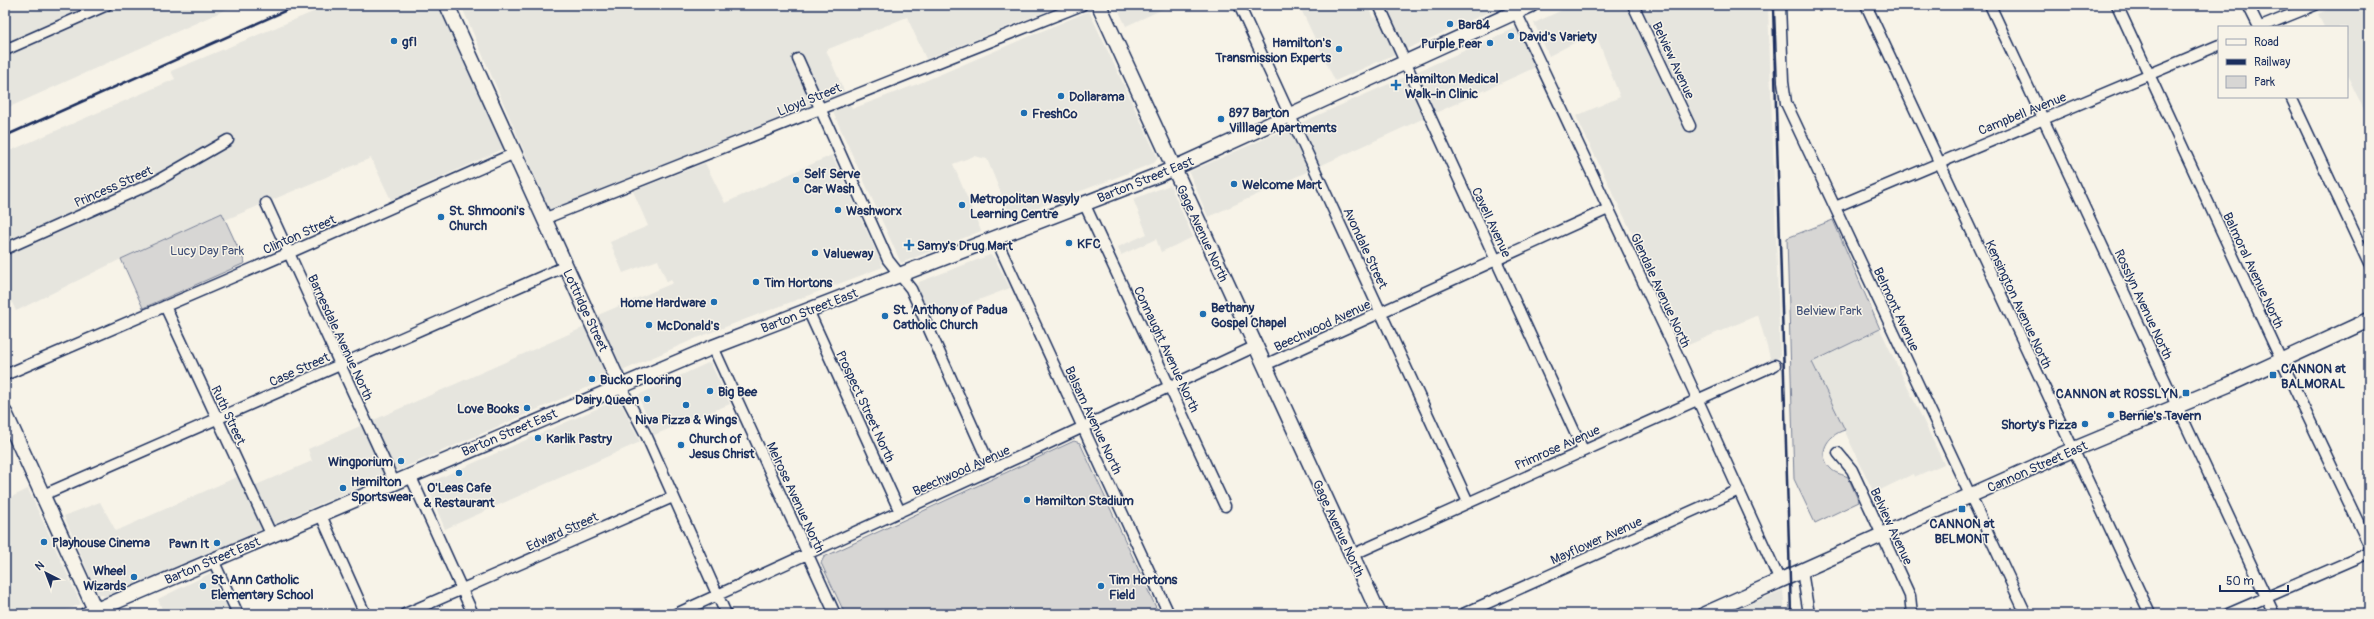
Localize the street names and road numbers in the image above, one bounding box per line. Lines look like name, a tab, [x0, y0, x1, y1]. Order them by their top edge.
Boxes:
street label: Belview Avenue	[1648, 19, 1698, 102]
street label: Lloyd Street	[775, 80, 844, 120]
street label: Campbell Avenue	[1976, 89, 2069, 139]
street label: Barton Street East	[1095, 153, 1196, 206]
street label: Princess Street	[72, 162, 156, 211]
street label: Gage Avenue North	[1173, 182, 1232, 284]
street label: Cavell Avenue	[1468, 185, 1515, 260]
street label: Avondale Street	[1339, 205, 1391, 292]
street label: Balmoral Avenue North	[2219, 210, 2287, 331]
street label: Clinton Street	[260, 211, 339, 258]
street label: Glendale Avenue North	[1627, 231, 1694, 350]
street label: Kensington Avenue North	[1981, 238, 2055, 371]
street label: Rosslyn Avenue North	[2111, 247, 2176, 362]
street label: Belmont Avenue	[1870, 265, 1923, 354]
street label: Lottridge Street	[559, 267, 611, 355]
street label: Barnesdale Avenue North	[304, 272, 376, 403]
street label: Connaught Avenue North	[1130, 284, 1202, 415]
street label: Barton Street East	[759, 285, 861, 337]
street label: Beechwood Avenue	[1272, 296, 1374, 355]
street label: Prospect Street North	[832, 348, 898, 465]
street label: Case Street	[267, 349, 333, 390]
street label: Balsam Avenue North	[1061, 364, 1125, 477]
street label: Ruth Street	[207, 383, 249, 448]
street label: Barton Street East	[459, 405, 560, 460]
street label: Primrose Avenue	[1512, 422, 1603, 474]
street label: Cannon Street East	[1985, 437, 2091, 496]
street label: Melrose Avenue North	[763, 440, 828, 555]
street label: Beechwood Avenue	[910, 442, 1013, 500]
street label: Gage Avenue North	[1309, 477, 1368, 579]
street label: Belview Avenue	[1866, 485, 1916, 568]
street label: Edward Street	[524, 509, 601, 555]
street label: Mayflower Avenue	[1548, 513, 1645, 568]
street label: Barton Street East	[162, 533, 263, 588]

